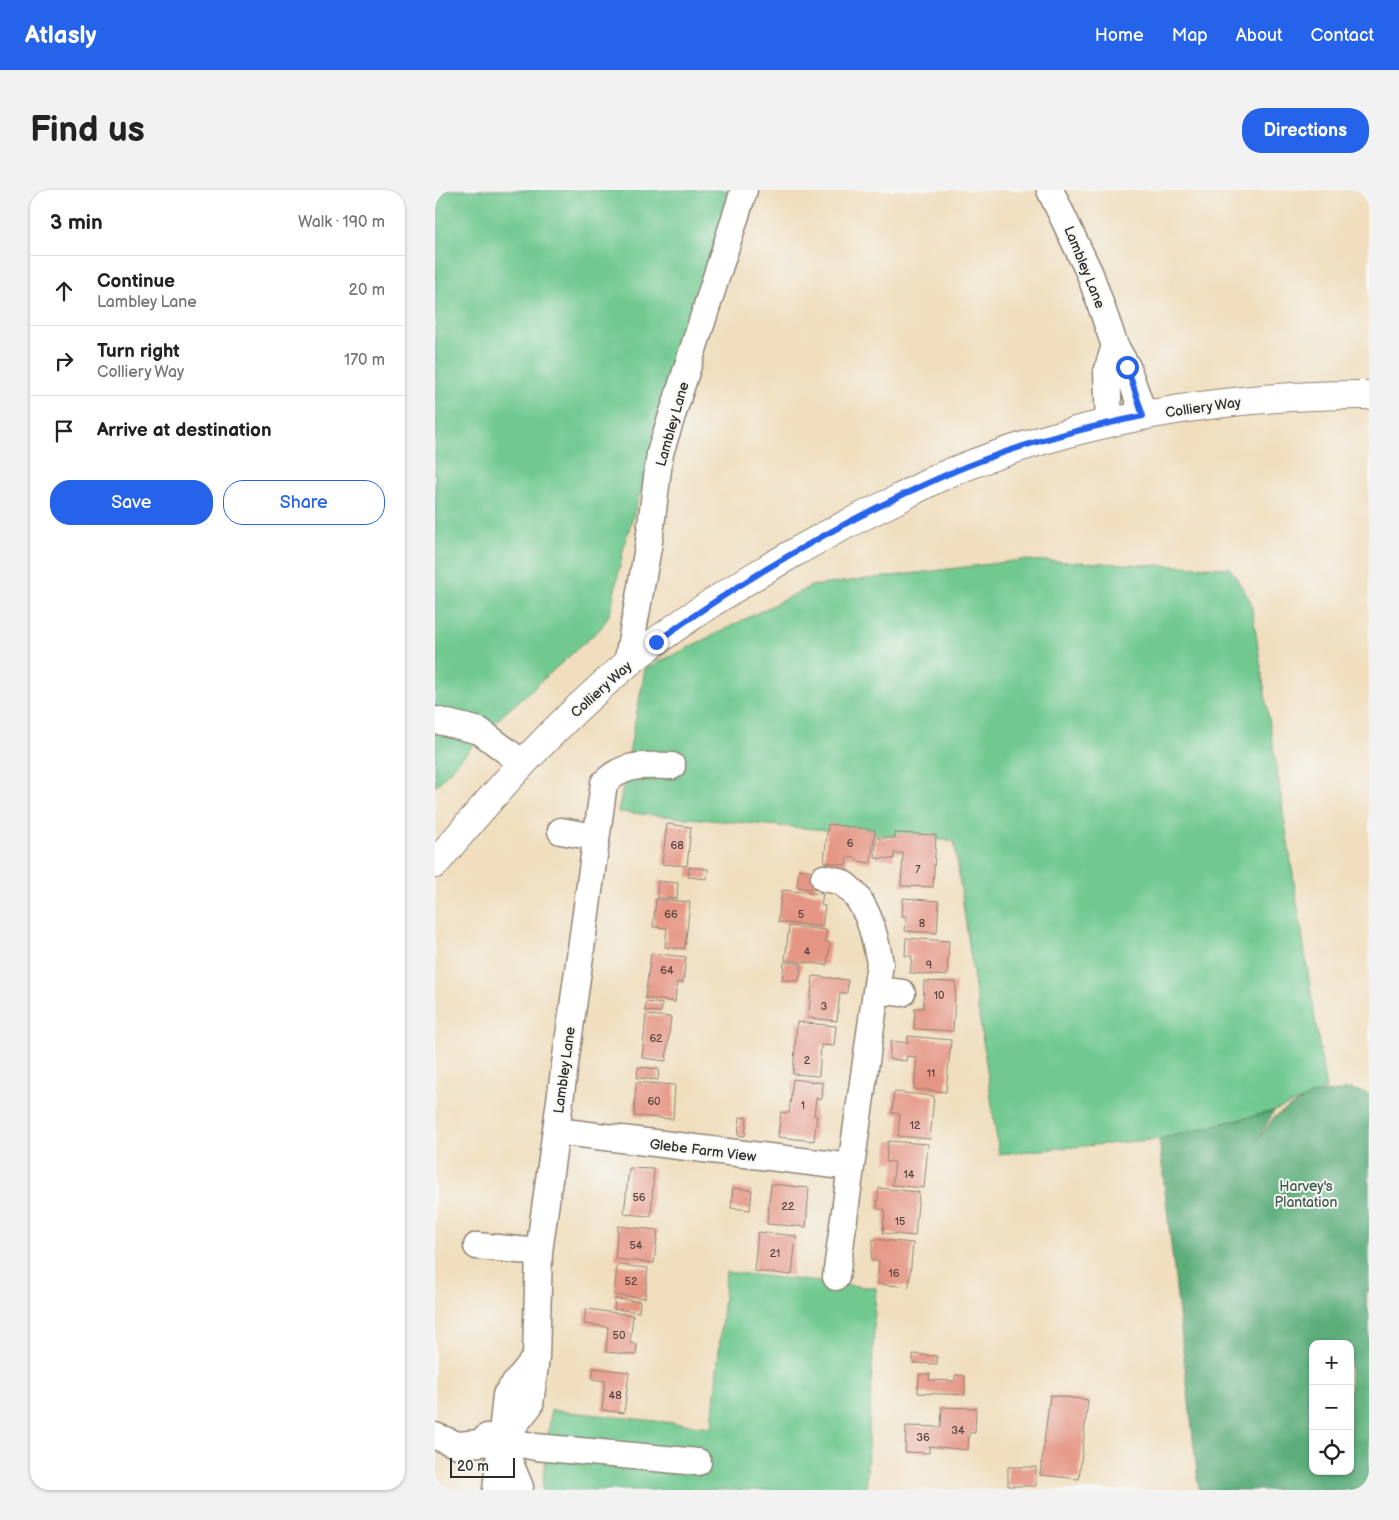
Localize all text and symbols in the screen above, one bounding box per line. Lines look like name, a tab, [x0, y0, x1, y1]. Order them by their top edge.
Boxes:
text: Atlasly	[25, 21, 96, 50]
text: Home	[1095, 25, 1144, 46]
text: Map	[1172, 25, 1208, 46]
text: About	[1236, 25, 1283, 46]
text: Contact	[1311, 25, 1374, 46]
button: Directions	[1242, 108, 1369, 153]
text: Find us	[30, 109, 145, 152]
text: 3 min	[50, 210, 103, 235]
text: Walk · 190 m	[298, 213, 385, 232]
street label: Lambley Lane	[1060, 224, 1109, 311]
text: Continue	[97, 270, 175, 293]
icon: ahead	[50, 277, 78, 305]
text: 20 m	[349, 281, 385, 300]
text: Lambley Lane	[97, 293, 197, 312]
text: Turn right	[97, 340, 180, 363]
icon: right	[50, 347, 78, 375]
text: 170 m	[344, 351, 385, 370]
route start	[1116, 356, 1139, 379]
text: Colliery Way	[97, 363, 184, 382]
street label: Lambley Lane	[652, 380, 693, 468]
street label: Colliery Way	[1164, 394, 1243, 421]
icon: arrive	[50, 417, 78, 445]
text: Arrive at destination	[97, 419, 272, 442]
button: Save	[50, 480, 213, 525]
button: Share	[223, 480, 385, 525]
route end	[645, 631, 668, 654]
street label: Colliery Way	[567, 657, 636, 721]
house number: 6	[847, 837, 854, 850]
house number: 68	[670, 839, 684, 852]
house number: 7	[915, 863, 921, 876]
house number: 66	[664, 908, 678, 921]
house number: 5	[798, 908, 804, 921]
house number: 8	[919, 917, 925, 930]
house number: 4	[804, 945, 811, 958]
house number: 9	[926, 959, 932, 972]
house number: 64	[660, 964, 674, 977]
house number: 10	[934, 989, 945, 1002]
house number: 3	[821, 1000, 828, 1013]
street label: Lambley Lane	[550, 1026, 579, 1114]
house number: 62	[649, 1032, 663, 1045]
house number: 2	[804, 1054, 811, 1067]
house number: 11	[927, 1067, 935, 1080]
house number: 60	[647, 1095, 661, 1108]
house number: 1	[801, 1099, 805, 1112]
house number: 12	[910, 1119, 921, 1132]
street label: Glebe Farm View	[649, 1136, 758, 1166]
house number: 14	[904, 1168, 915, 1181]
park label: Harvey's Plantation	[1275, 1178, 1338, 1211]
house number: 56	[632, 1191, 646, 1204]
house number: 22	[782, 1200, 795, 1213]
house number: 15	[895, 1215, 905, 1228]
house number: 54	[629, 1239, 643, 1252]
house number: 21	[770, 1247, 780, 1260]
house number: 16	[889, 1267, 900, 1280]
house number: 52	[625, 1275, 638, 1288]
house number: 50	[613, 1329, 626, 1342]
map controls	[1309, 1340, 1354, 1475]
button: +	[1309, 1340, 1354, 1385]
button: −	[1309, 1385, 1354, 1430]
house number: 48	[608, 1389, 622, 1402]
house number: 34	[951, 1424, 965, 1437]
button: locate	[1309, 1430, 1354, 1475]
house number: 36	[916, 1431, 930, 1444]
scale bar	[450, 1455, 515, 1478]
text: 20 m	[457, 1458, 489, 1475]

